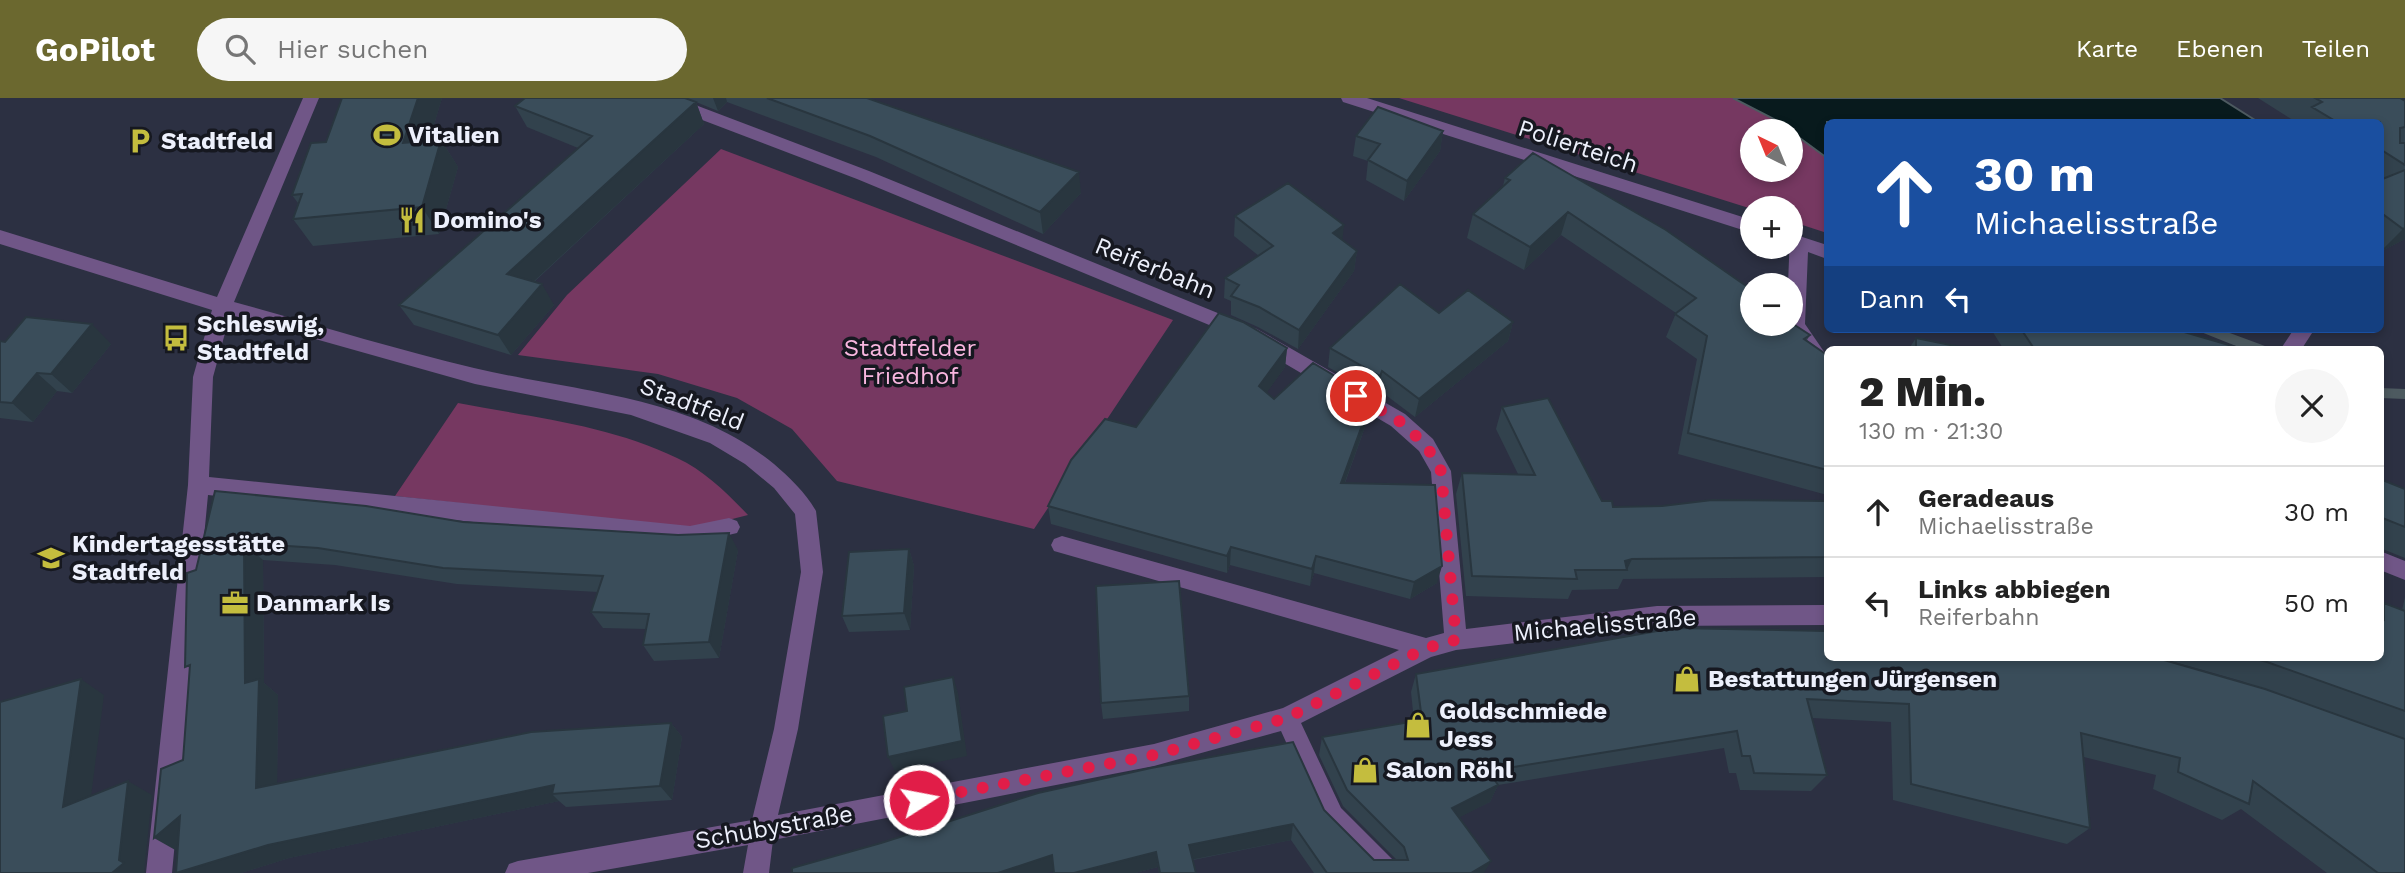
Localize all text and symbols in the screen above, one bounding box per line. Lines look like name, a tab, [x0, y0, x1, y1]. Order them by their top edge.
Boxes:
search box	[197, 18, 687, 81]
text: GoPilot	[35, 30, 155, 69]
icon: search	[221, 30, 259, 68]
text: Hier suchen	[277, 34, 428, 64]
text: Karte	[2076, 35, 2138, 63]
text: Ebenen	[2176, 35, 2264, 63]
text: Teilen	[2302, 35, 2370, 63]
street label: Polierteich	[1515, 114, 1641, 178]
north arrow	[1740, 119, 1802, 182]
map controls	[1740, 119, 1803, 336]
sports icon: Vitalien	[372, 120, 402, 150]
place label: Vitalien	[408, 121, 500, 149]
parking icon: Stadtfeld	[125, 126, 155, 156]
place label: Stadtfeld	[161, 127, 273, 155]
text: 30 m	[1974, 145, 2095, 203]
icon: ahead	[1859, 147, 1950, 238]
button: +	[1740, 196, 1803, 259]
text: Michaelisstraße	[1974, 204, 2219, 242]
restaurant icon: Domino's	[397, 205, 427, 235]
place label: Domino's	[433, 206, 542, 234]
street label: Reiferbahn	[1091, 231, 1219, 305]
button: −	[1740, 273, 1803, 336]
icon: left	[1939, 280, 1977, 318]
text: Dann	[1859, 284, 1925, 314]
place label: Schleswig, Stadtfeld	[197, 310, 324, 366]
bus stop icon: Schleswig, Stadtfeld	[161, 323, 191, 353]
park label: Stadtfelder Friedhof	[844, 334, 977, 390]
pin	[1326, 366, 1386, 426]
text: 2 Min.	[1859, 367, 1986, 416]
button: close	[2275, 369, 2349, 443]
street label: Stadtfeld	[636, 371, 748, 437]
icon: arrive	[1337, 377, 1375, 415]
text: 130 m · 21:30	[1859, 418, 2003, 445]
text: Geradeaus	[1918, 483, 2054, 513]
icon: ahead	[1859, 493, 1897, 531]
text: 30 m	[2284, 497, 2349, 527]
text: Michaelisstraße	[1918, 513, 2094, 540]
place label: Kindertagesstätte Stadtfeld	[72, 530, 285, 586]
school or university icon: Kindertagesstätte Stadtfeld	[36, 543, 66, 573]
text: Links abbiegen	[1918, 574, 2111, 604]
icon: left	[1859, 584, 1897, 622]
office icon: Danmark Is	[220, 588, 250, 618]
text: 50 m	[2284, 588, 2349, 618]
place label: Danmark Is	[256, 589, 391, 617]
street label: Michaelisstraße	[1512, 603, 1698, 647]
text: Reiferbahn	[1918, 604, 2040, 631]
shop icon: Bestattungen Jürgensen	[1672, 664, 1702, 694]
place label: Bestattungen Jürgensen	[1708, 665, 1997, 693]
place label: Goldschmiede Jess	[1439, 697, 1607, 753]
shop icon: Goldschmiede Jess	[1403, 710, 1433, 740]
shop icon: Salon Röhl	[1350, 755, 1380, 785]
place label: Salon Röhl	[1386, 756, 1513, 784]
position arrow	[882, 763, 956, 837]
street label: Schubystraße	[693, 799, 855, 855]

